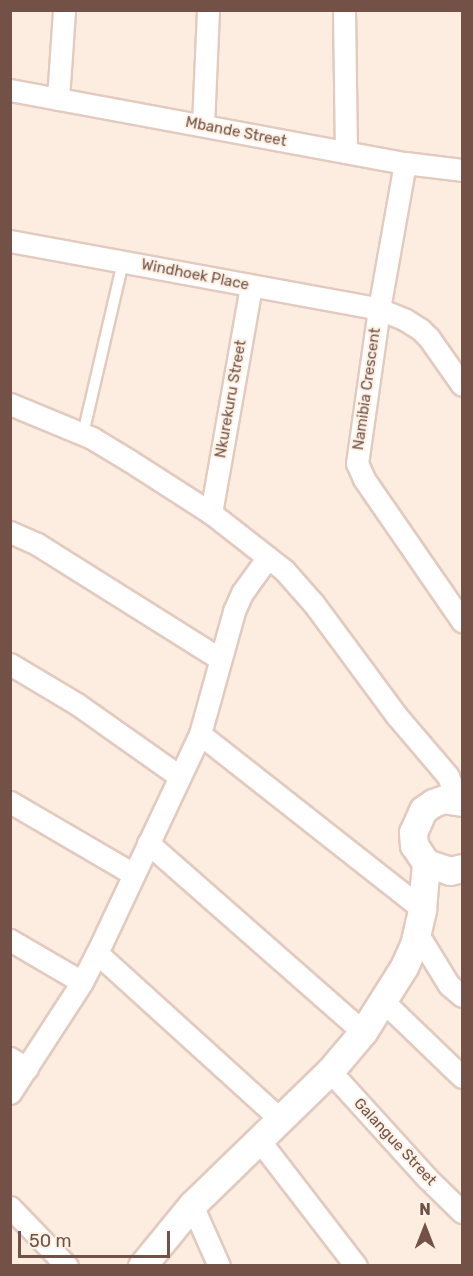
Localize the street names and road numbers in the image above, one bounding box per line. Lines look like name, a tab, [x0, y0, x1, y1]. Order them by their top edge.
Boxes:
street label: Mbande Street	[184, 113, 288, 151]
street label: Windhoek Place	[140, 256, 250, 294]
street label: Namibia Crescent	[350, 327, 384, 451]
street label: Nkurekuru Street	[212, 339, 250, 459]
street label: Galangue Street	[350, 1095, 440, 1189]

